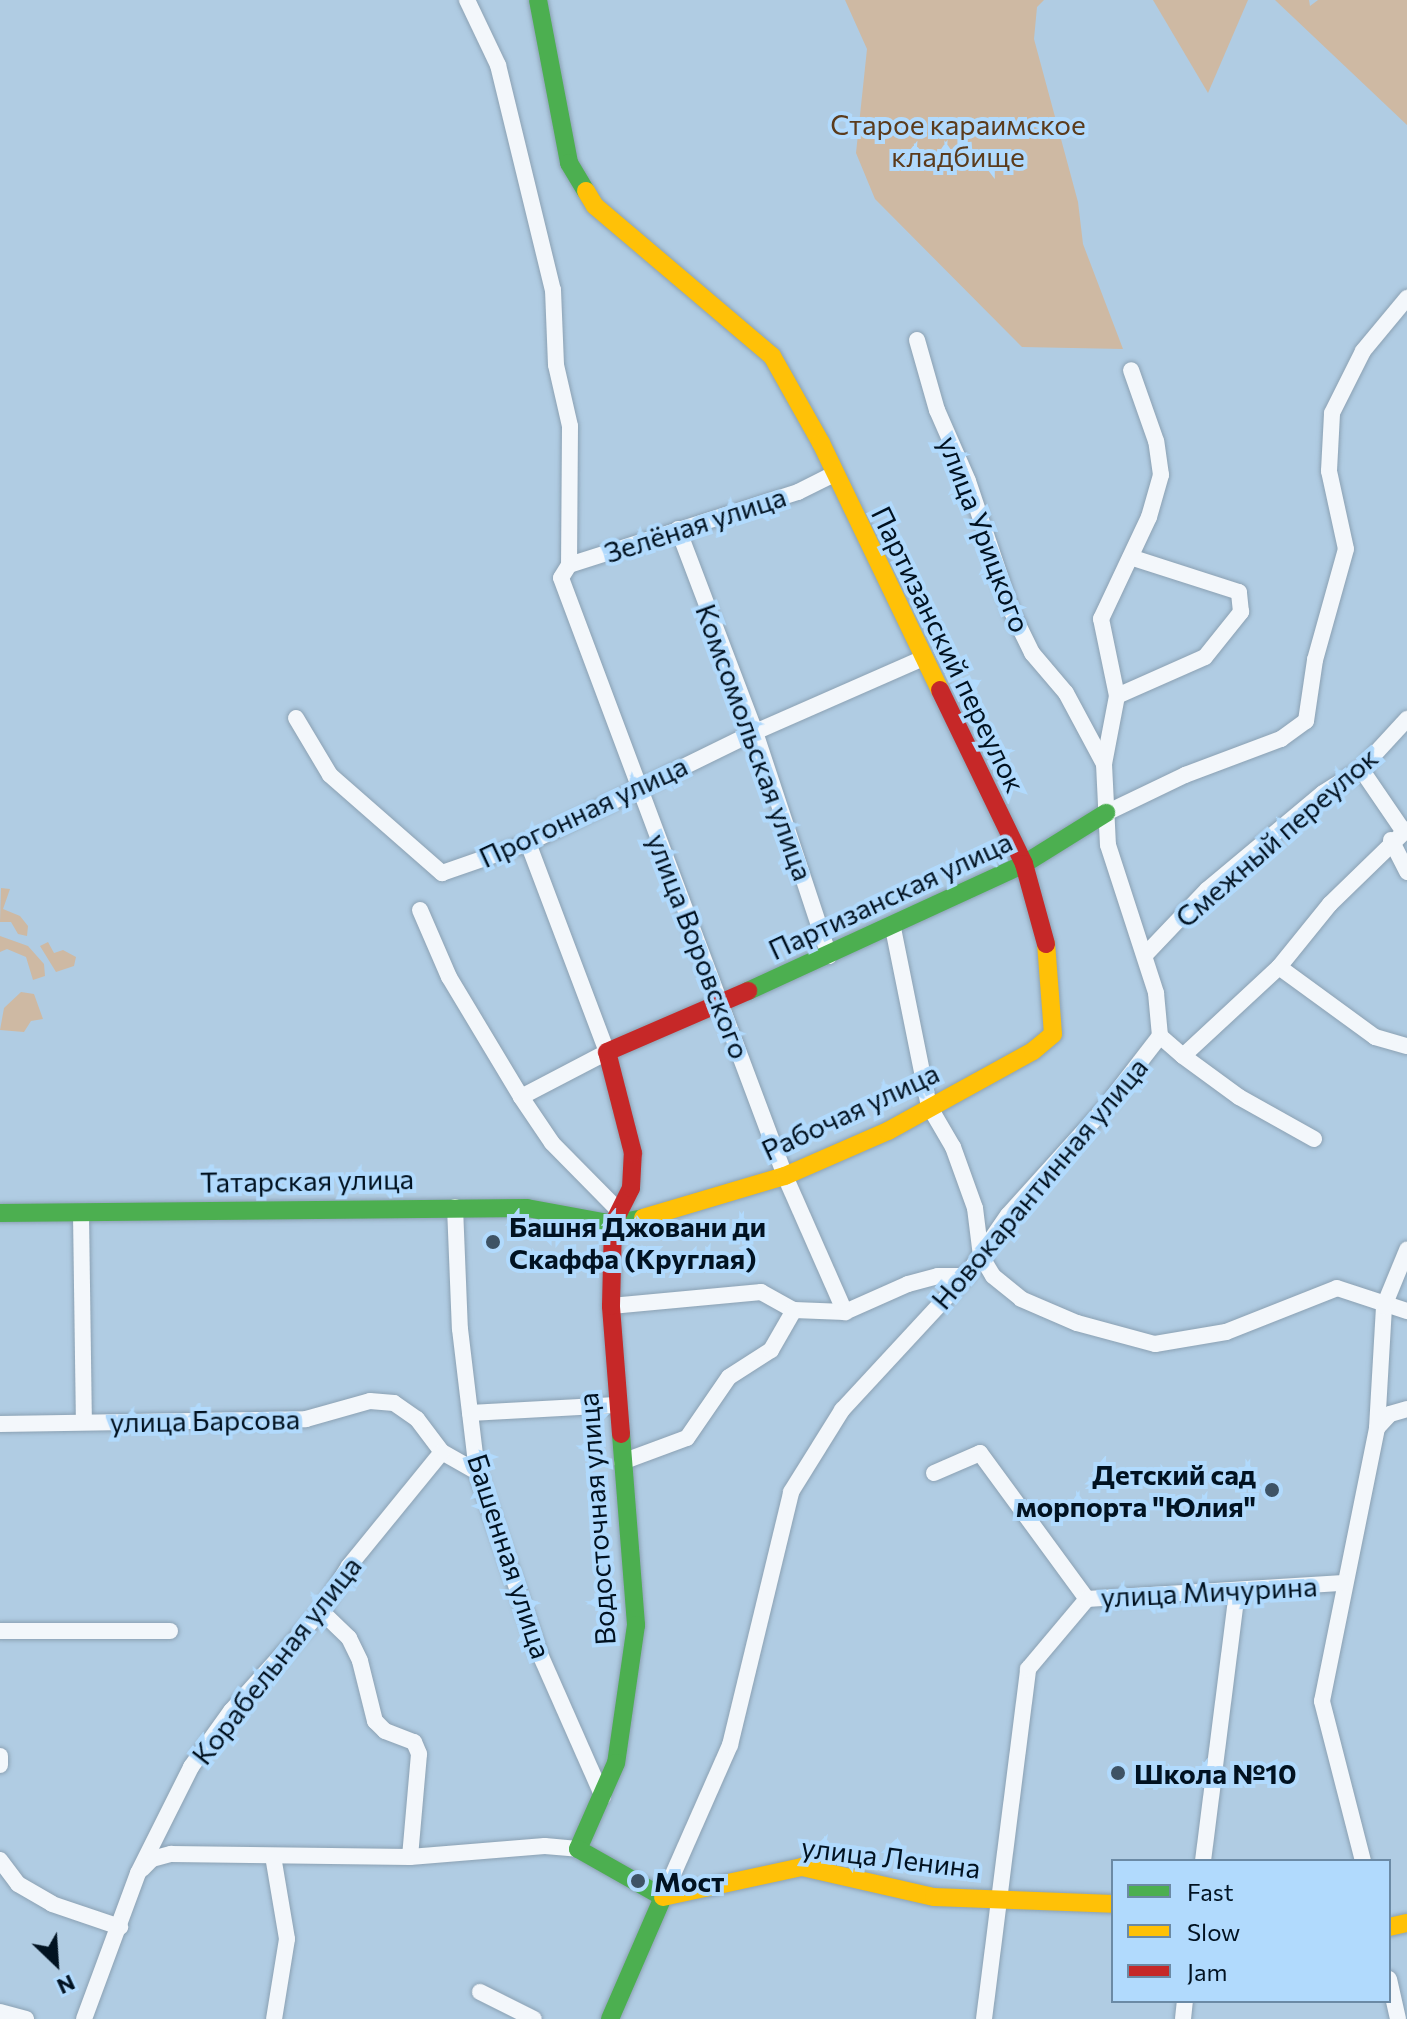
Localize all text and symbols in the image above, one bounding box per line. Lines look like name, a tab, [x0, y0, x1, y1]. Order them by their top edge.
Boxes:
park label: Старое караимское кладбище	[830, 107, 1086, 173]
street label: улица Урицкого	[932, 431, 1038, 637]
street label: Зелёная улица	[600, 479, 790, 569]
street label: Партизанский переулок	[865, 500, 1033, 798]
street label: Комсомольская улица	[689, 599, 821, 885]
street label: Смежный переулок	[1168, 740, 1384, 934]
street label: Прогонная улица	[474, 748, 692, 874]
street label: Партизанская улица	[763, 824, 1017, 966]
street label: улица Воровского	[641, 829, 757, 1063]
street label: Новокарантинная улица	[924, 1050, 1154, 1316]
street label: Рабочая улица	[756, 1055, 944, 1167]
street label: Татарская улица	[200, 1161, 414, 1199]
place label: Башня Джовани ди Скаффа (Круглая)	[509, 1209, 766, 1275]
marker: Башня Джовани ди Скаффа (Круглая)	[484, 1233, 502, 1251]
street label: Водосточная улица	[570, 1391, 622, 1647]
street label: улица Барсова	[110, 1402, 300, 1438]
street label: Башенная улица	[461, 1449, 559, 1663]
place label: Детский сад морпорта "Юлия"	[1016, 1457, 1256, 1523]
marker: Детский сад морпорта "Юлия"	[1263, 1481, 1281, 1499]
street label: Корабельная улица	[184, 1549, 368, 1771]
street label: улица Мичурина	[1100, 1569, 1318, 1613]
place label: Школа №10	[1134, 1756, 1297, 1790]
marker: Школа №10	[1109, 1764, 1127, 1782]
street label: улица Ленина	[800, 1829, 982, 1885]
legend	[1111, 1859, 1391, 2003]
place label: Мост	[654, 1864, 725, 1898]
marker: Мост	[629, 1872, 647, 1890]
text: Fast	[1187, 1877, 1234, 1906]
text: Slow	[1187, 1917, 1240, 1946]
north arrow	[16, 1923, 96, 2003]
text: Jam	[1187, 1957, 1227, 1986]
text: N	[53, 1969, 80, 2001]

